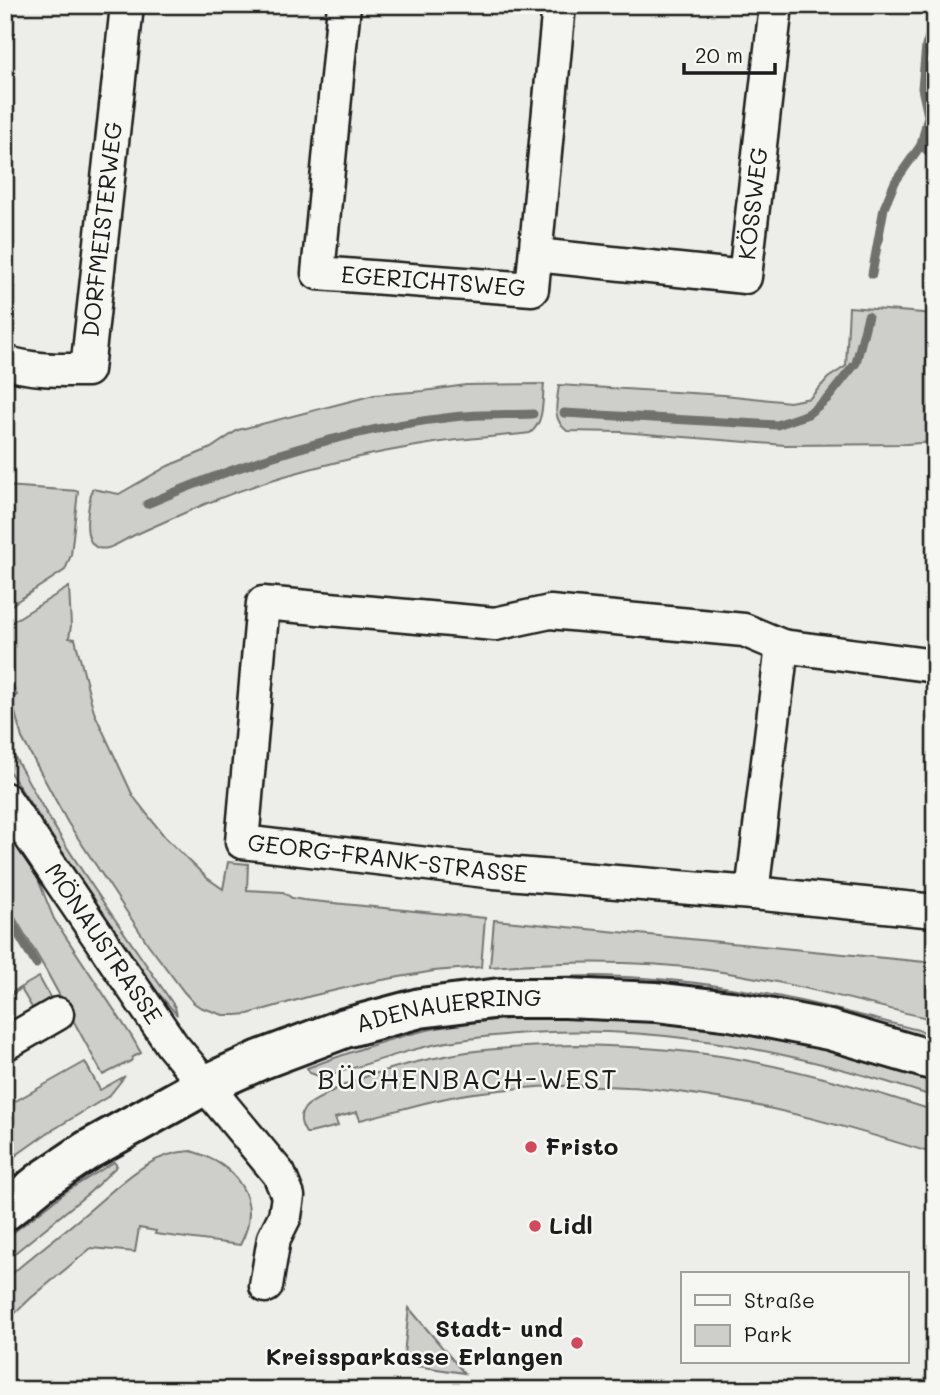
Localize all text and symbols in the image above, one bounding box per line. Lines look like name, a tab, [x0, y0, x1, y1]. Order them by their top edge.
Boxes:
scale bar	[684, 32, 776, 76]
text: 20 m	[695, 41, 743, 68]
street label: DORFMEISTERWEG	[74, 120, 128, 339]
street label: KÖSSWEG	[730, 145, 774, 261]
street label: EGERICHTSWEG	[340, 258, 527, 302]
street label: GEORG-FRANK-STRASSE	[246, 826, 529, 889]
street label: MÖNAUSTRASSE	[39, 856, 170, 1030]
street label: ADENAUERRING	[352, 981, 541, 1038]
district label: BÜCHENBACH-WEST	[317, 1060, 619, 1096]
place label: Fristo	[545, 1130, 618, 1161]
marker: Fristo	[523, 1139, 539, 1155]
place label: Lidl	[549, 1209, 593, 1240]
marker: Lidl	[527, 1218, 543, 1234]
legend	[681, 1272, 908, 1364]
text: Straße	[744, 1286, 815, 1313]
place label: Stadt- und Kreissparkasse Erlangen	[266, 1312, 563, 1371]
text: Park	[744, 1320, 792, 1347]
marker: Stadt- und Kreissparkasse Erlangen	[569, 1335, 585, 1351]

